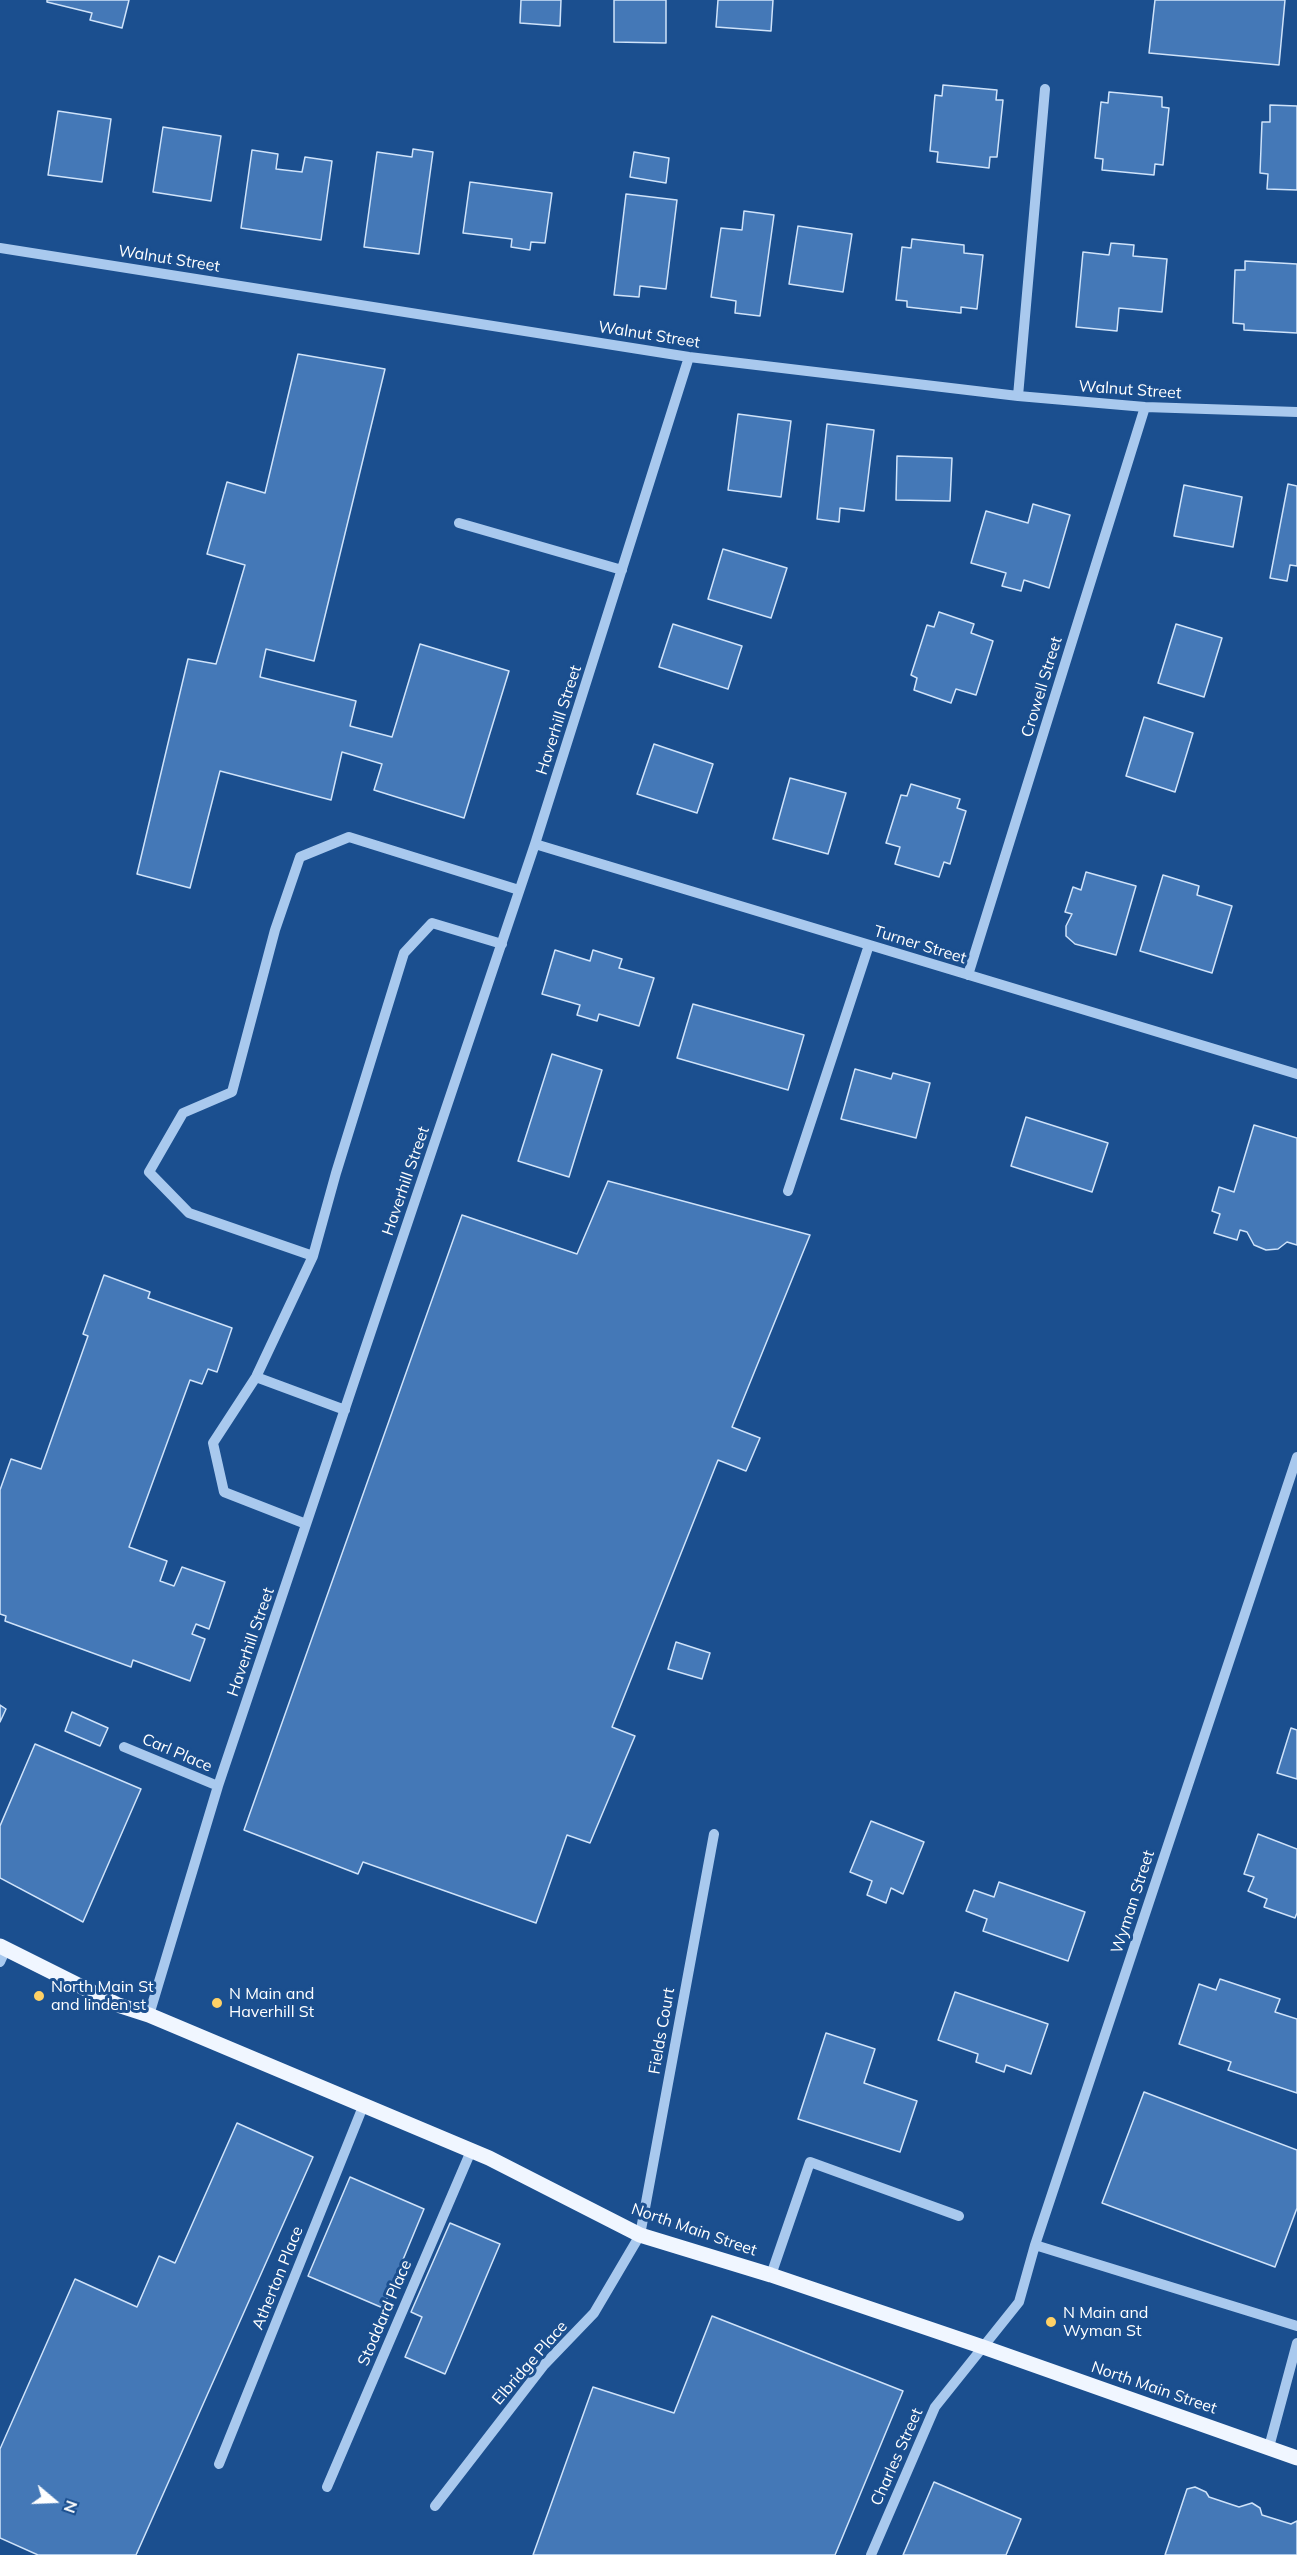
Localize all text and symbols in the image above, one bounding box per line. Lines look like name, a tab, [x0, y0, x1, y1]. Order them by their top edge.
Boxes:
street label: Walnut Street	[117, 241, 221, 277]
street label: Walnut Street	[597, 317, 701, 353]
street label: Walnut Street	[1078, 377, 1182, 403]
street label: Crowell Street	[1018, 634, 1066, 740]
street label: Haverhill Street	[532, 663, 586, 777]
street label: Turner Street	[871, 922, 969, 968]
street label: Haverhill Street	[378, 1124, 434, 1238]
street label: Haverhill Street	[223, 1585, 279, 1699]
street label: Carl Place	[139, 1730, 215, 1776]
street label: Wyman Street	[1107, 1848, 1159, 1956]
place label: North Main St and linden st	[51, 1977, 154, 2015]
place label: N Main and Haverhill St	[229, 1984, 314, 2022]
street label: Fields Court	[645, 1986, 679, 2076]
marker: North Main St and linden st	[32, 1989, 46, 2003]
marker: N Main and Haverhill St	[210, 1996, 224, 2010]
street label: North Main Street	[629, 2200, 759, 2260]
street label: Atherton Place	[249, 2223, 307, 2333]
street label: Stoddard Place	[354, 2257, 416, 2369]
place label: N Main and Wyman St	[1063, 2303, 1148, 2341]
marker: N Main and Wyman St	[1044, 2315, 1058, 2329]
street label: Elbridge Place	[488, 2317, 572, 2409]
street label: North Main Street	[1089, 2358, 1219, 2418]
street label: Charles Street	[867, 2405, 927, 2509]
north arrow	[24, 2471, 84, 2531]
text: N	[60, 2498, 82, 2516]

